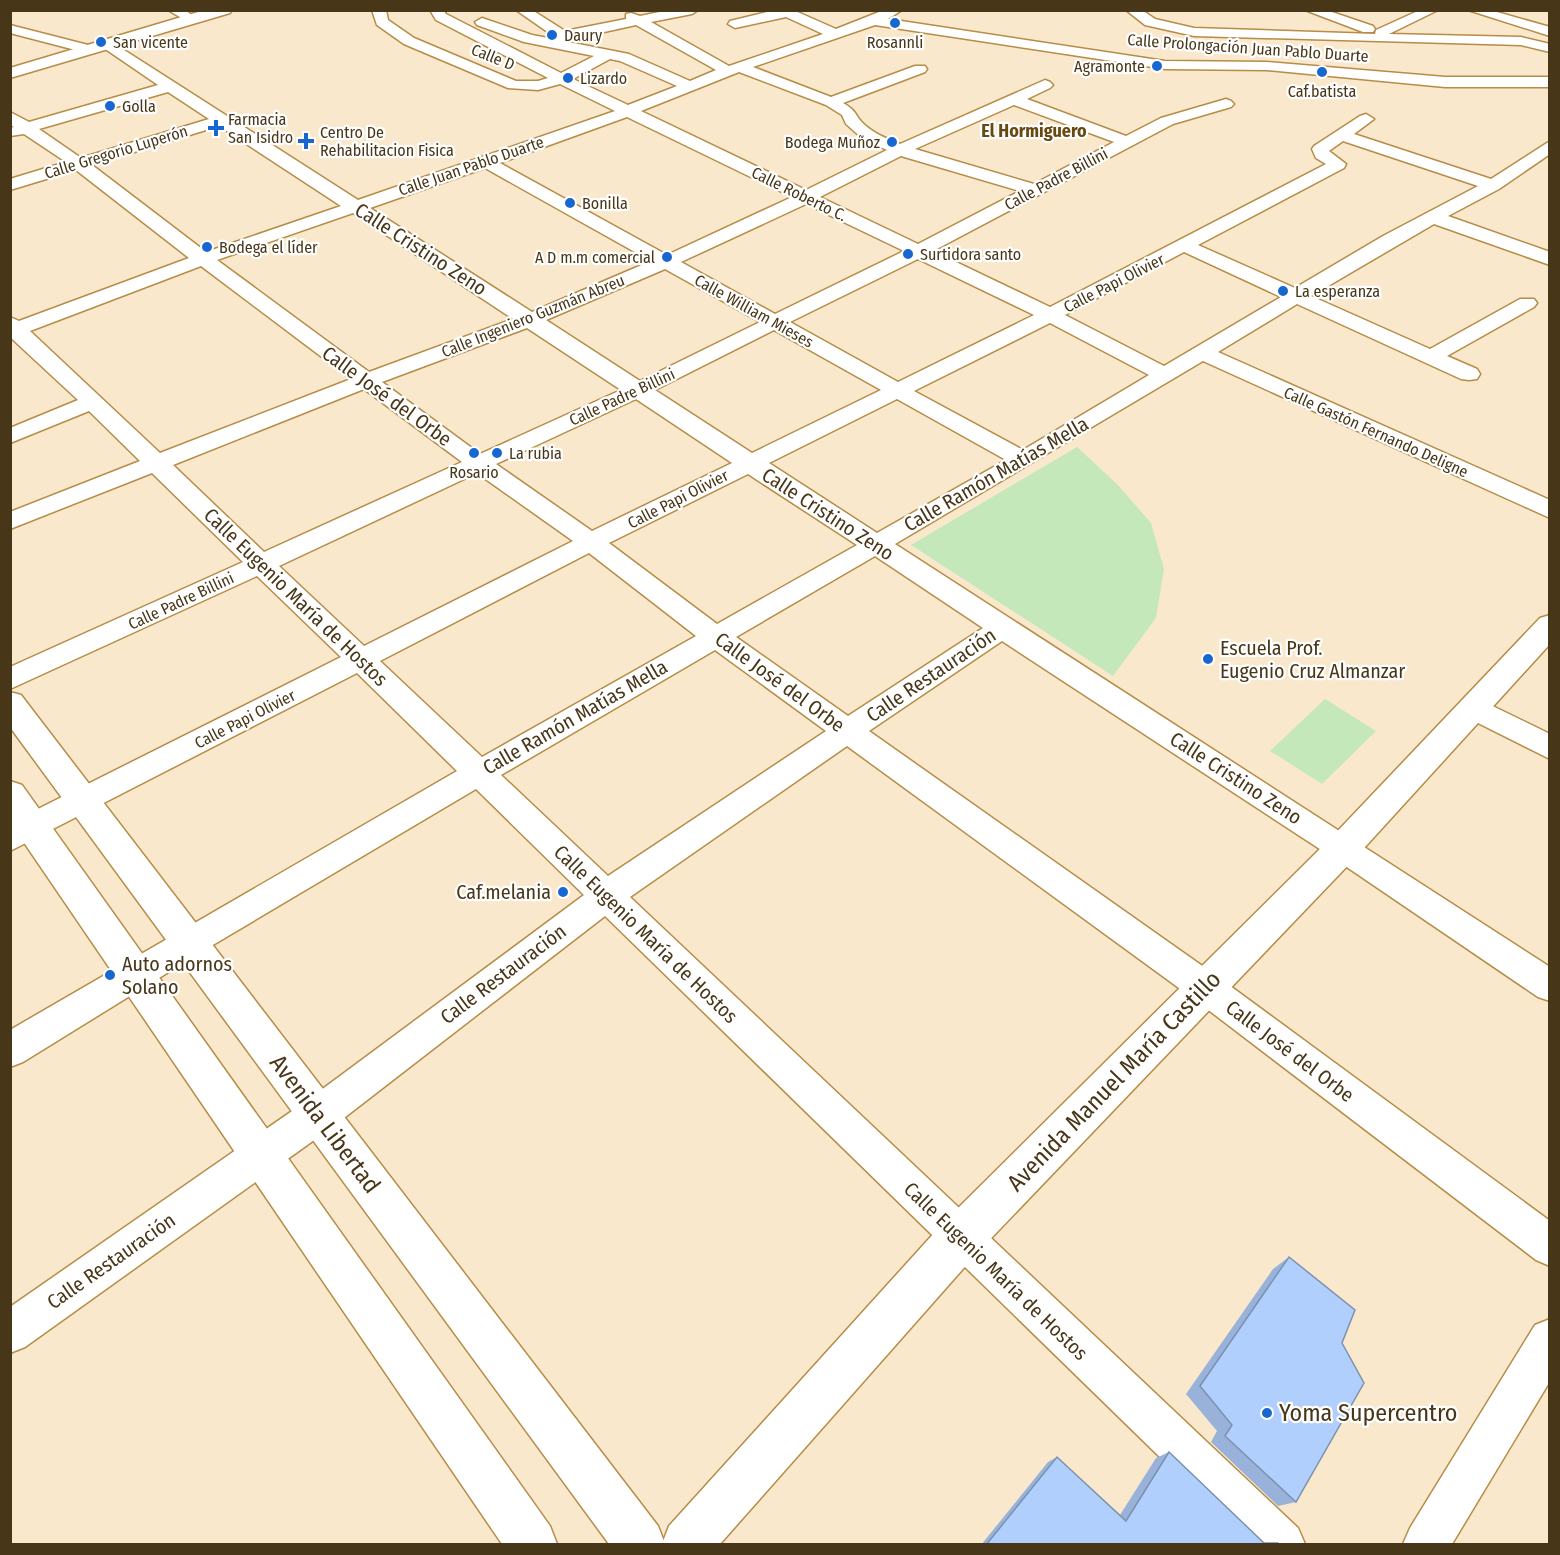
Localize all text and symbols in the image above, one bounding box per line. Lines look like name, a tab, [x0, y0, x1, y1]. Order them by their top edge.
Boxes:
marker: Rosannli	[888, 16, 902, 30]
place label: Daury	[564, 26, 603, 45]
marker: Daury	[545, 28, 559, 42]
street label: Calle Prolongación Juan Pablo Duarte	[1127, 30, 1369, 66]
place label: San vicente	[113, 33, 188, 52]
place label: Rosannli	[867, 33, 923, 52]
marker: San vicente	[94, 35, 108, 49]
street label: Calle D	[469, 40, 517, 74]
place label: Agramonte	[1074, 57, 1145, 76]
marker: Agramonte	[1150, 59, 1164, 73]
marker: Caf.batista	[1315, 65, 1329, 79]
place label: Lizardo	[580, 69, 627, 88]
marker: Lizardo	[561, 71, 575, 85]
place label: Caf.batista	[1288, 82, 1356, 101]
place label: Golla	[122, 97, 156, 116]
marker: Golla	[103, 99, 117, 113]
place label: Farmacia San Isidro	[228, 110, 293, 147]
district label: El Hormiguero	[981, 120, 1087, 142]
street label: Calle Gregorio Luperón	[42, 121, 190, 183]
marker: Farmacia San Isidro	[209, 121, 223, 135]
place label: Centro De Rehabilitacion Fisica	[320, 123, 454, 160]
marker: Centro De Rehabilitacion Fisica	[297, 132, 315, 150]
street label: Calle Juan Pablo Duarte	[396, 132, 546, 200]
place label: Bodega Muñoz	[785, 133, 880, 152]
marker: Bodega Muñoz	[885, 135, 899, 149]
street label: Calle Padre Billini	[1001, 144, 1111, 214]
street label: Calle Roberto C.	[748, 163, 850, 225]
place label: Bonilla	[582, 194, 628, 213]
marker: Bonilla	[563, 196, 577, 210]
street label: Calle Cristino Zeno	[351, 197, 491, 301]
place label: Bodega el líder	[219, 238, 318, 257]
marker: Bodega el líder	[200, 240, 214, 254]
place label: Surtidora santo	[920, 245, 1021, 264]
marker: Surtidora santo	[901, 247, 915, 261]
place label: A D m.m comercial	[535, 248, 655, 267]
street label: Calle Papi Olivier	[1061, 249, 1168, 317]
marker: A D m.m comercial	[660, 250, 674, 264]
street label: Calle William Mieses	[691, 270, 817, 352]
street label: Calle Ingeniero Guzmán Abreu	[439, 271, 627, 361]
place label: La esperanza	[1295, 282, 1380, 301]
marker: La esperanza	[1276, 284, 1290, 298]
street label: Calle José del Orbe	[318, 341, 456, 451]
street label: Calle Padre Billini	[566, 364, 678, 430]
street label: Calle Gastón Fernando Deligne	[1281, 383, 1471, 481]
street label: Calle Ramón Matías Mella	[899, 411, 1093, 537]
place label: La rubia	[509, 444, 562, 463]
marker: Rosario	[467, 446, 481, 460]
marker: La rubia	[490, 446, 504, 460]
street label: Calle Cristino Zeno	[758, 462, 898, 566]
place label: Rosario	[449, 463, 499, 482]
street label: Calle Papi Olivier	[625, 465, 732, 533]
street label: Calle Eugenio María de Hostos	[199, 503, 393, 691]
street label: Calle Padre Billini	[125, 568, 237, 634]
street label: Calle Restauración	[862, 623, 1000, 727]
street label: Calle José del Orbe	[711, 627, 849, 737]
place label: Escuela Prof. Eugenio Cruz Almanzar	[1220, 636, 1405, 683]
marker: Escuela Prof. Eugenio Cruz Almanzar	[1201, 652, 1215, 666]
street label: Calle Ramón Matías Mella	[478, 654, 672, 780]
street label: Calle Papi Olivier	[192, 685, 299, 753]
street label: Calle Cristino Zeno	[1166, 726, 1306, 830]
street label: Calle Eugenio María de Hostos	[549, 840, 743, 1028]
place label: Caf.melania	[456, 880, 551, 904]
marker: Caf.melania	[556, 885, 570, 899]
street label: Calle Restauración	[435, 919, 571, 1029]
place label: Auto adornos Solano	[122, 952, 232, 999]
street label: Avenida Manuel María Castillo	[1001, 965, 1227, 1197]
marker: Auto adornos Solano	[103, 968, 117, 982]
street label: Calle José del Orbe	[1221, 995, 1359, 1107]
street label: Avenida Libertad	[264, 1049, 386, 1199]
street label: Calle Eugenio María de Hostos	[899, 1177, 1093, 1365]
street label: Calle Restauración	[42, 1208, 180, 1314]
place label: Yoma Supercentro	[1279, 1399, 1457, 1427]
marker: Yoma Supercentro	[1260, 1406, 1274, 1420]

